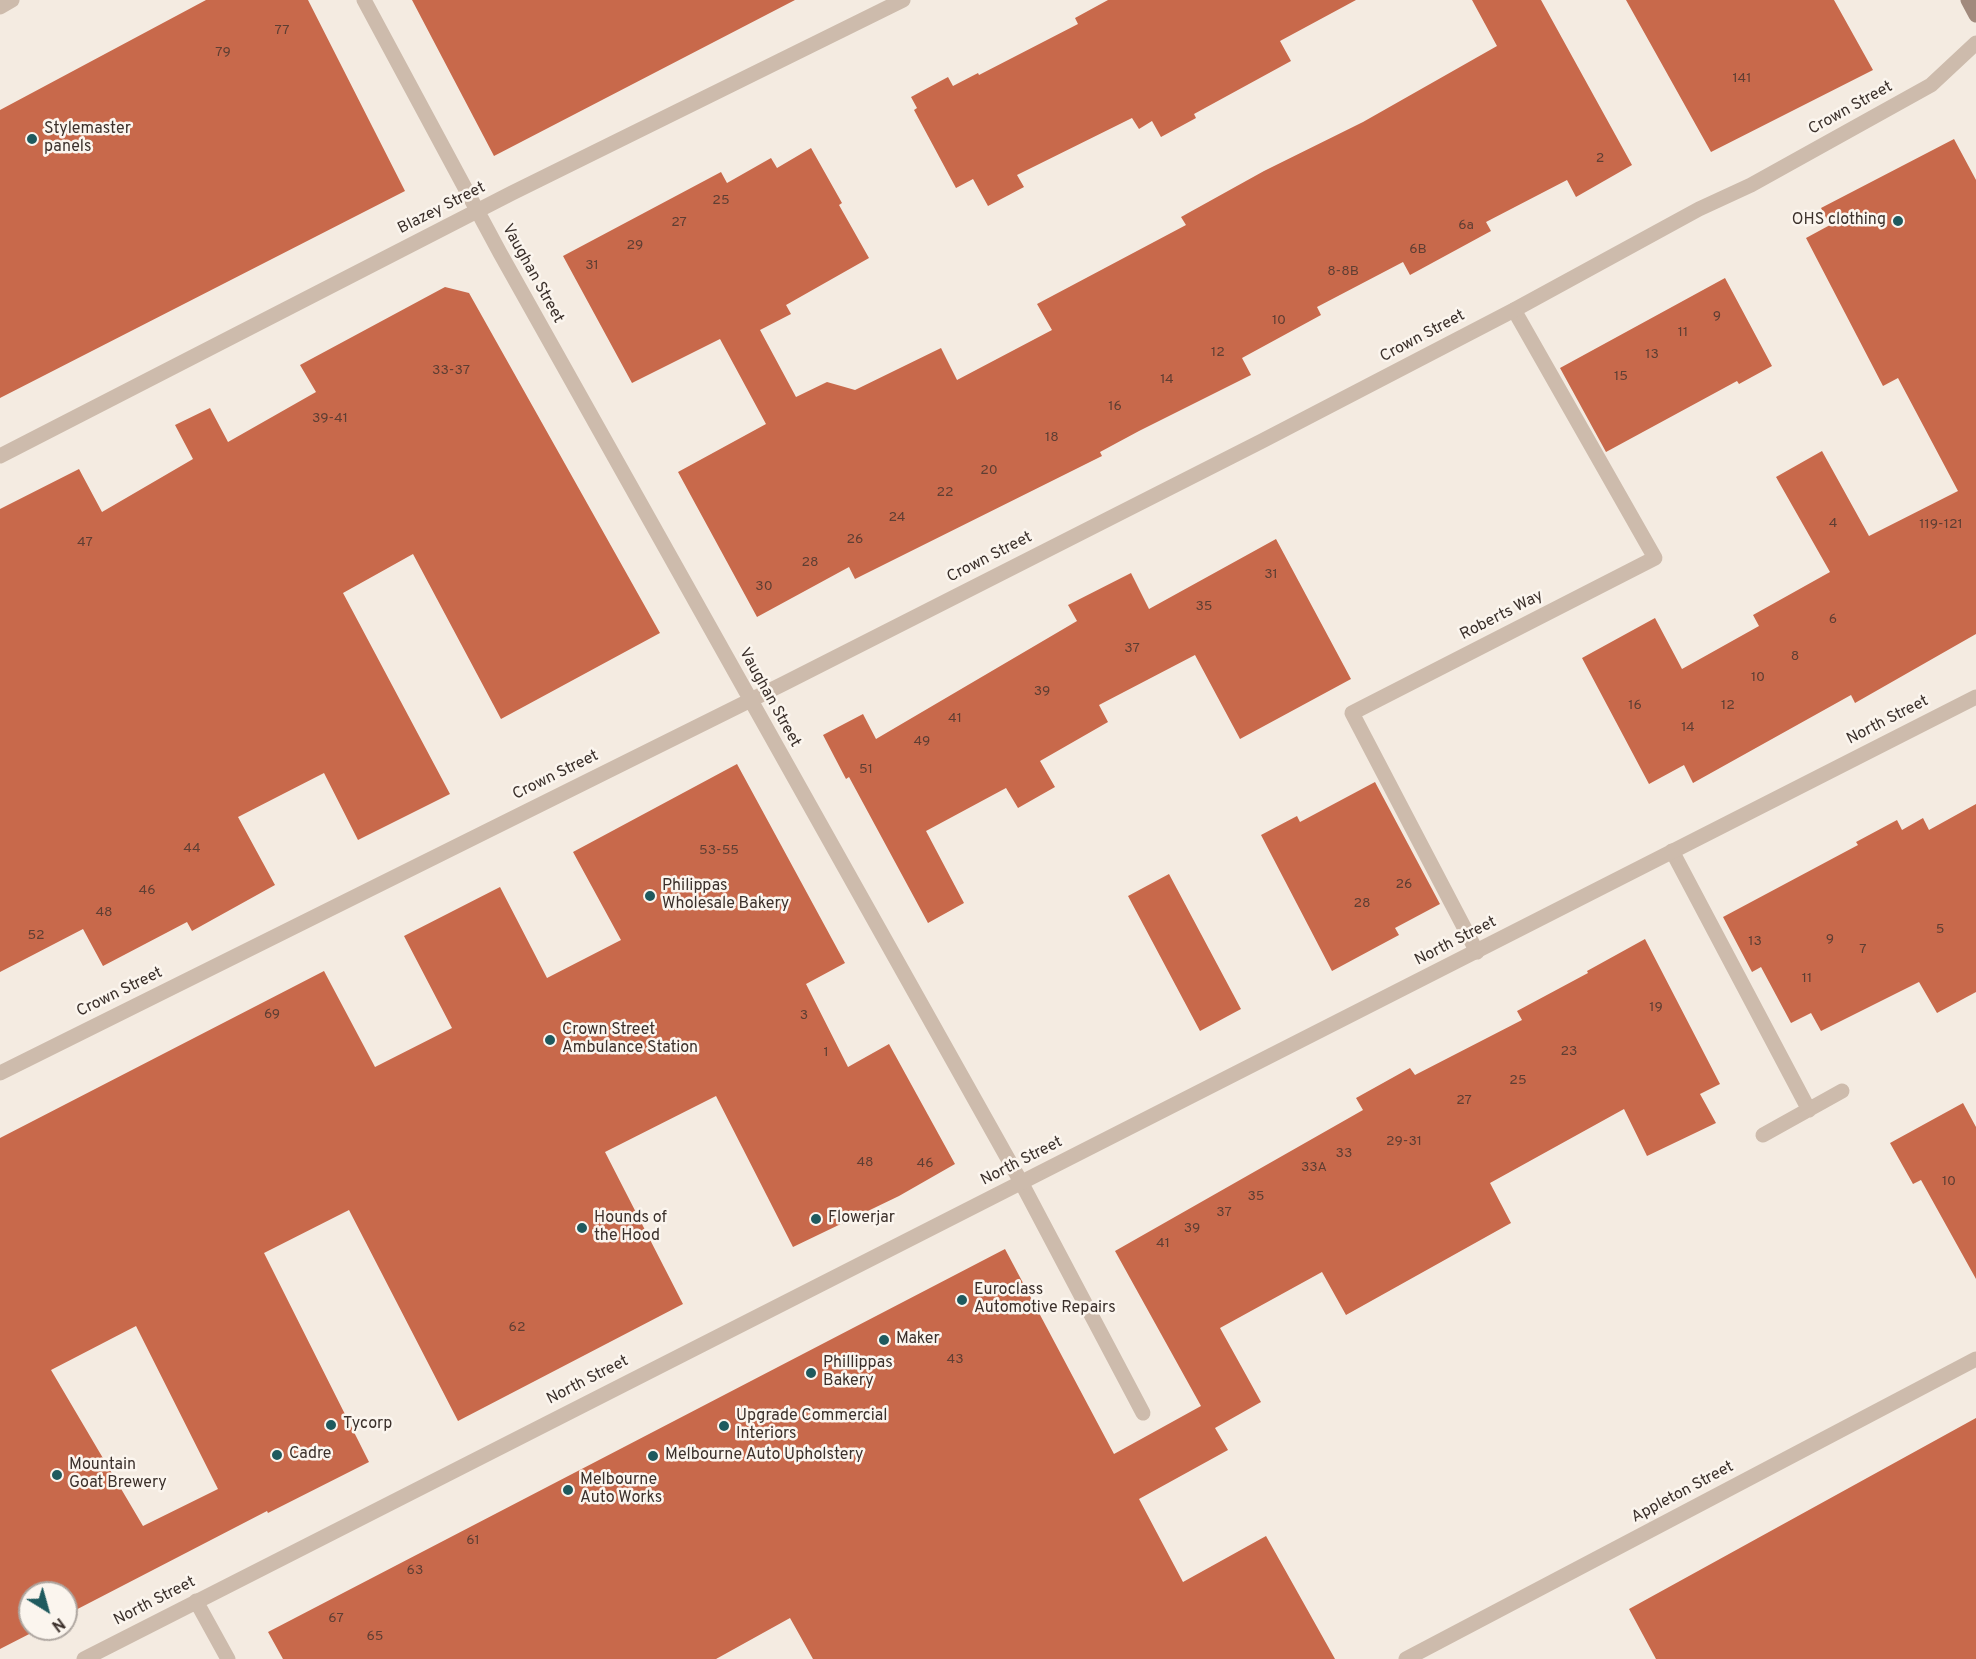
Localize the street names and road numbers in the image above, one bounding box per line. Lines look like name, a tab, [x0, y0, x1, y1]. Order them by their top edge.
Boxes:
street label: Crown Street	[1806, 78, 1896, 140]
street label: Blazey Street	[395, 179, 489, 239]
street label: Vaughan Street	[497, 221, 567, 327]
street label: Crown Street	[1377, 307, 1469, 367]
street label: Crown Street	[944, 528, 1036, 588]
street label: Roberts Way	[1457, 587, 1547, 645]
street label: Vaughan Street	[734, 645, 804, 751]
street label: North Street	[1844, 692, 1932, 750]
street label: Crown Street	[510, 747, 602, 805]
street label: North Street	[1412, 913, 1500, 971]
street label: Crown Street	[74, 964, 166, 1022]
street label: North Street	[978, 1133, 1066, 1191]
street label: North Street	[544, 1352, 632, 1410]
street label: Appleton Street	[1629, 1458, 1737, 1528]
street label: North Street	[111, 1573, 199, 1631]

